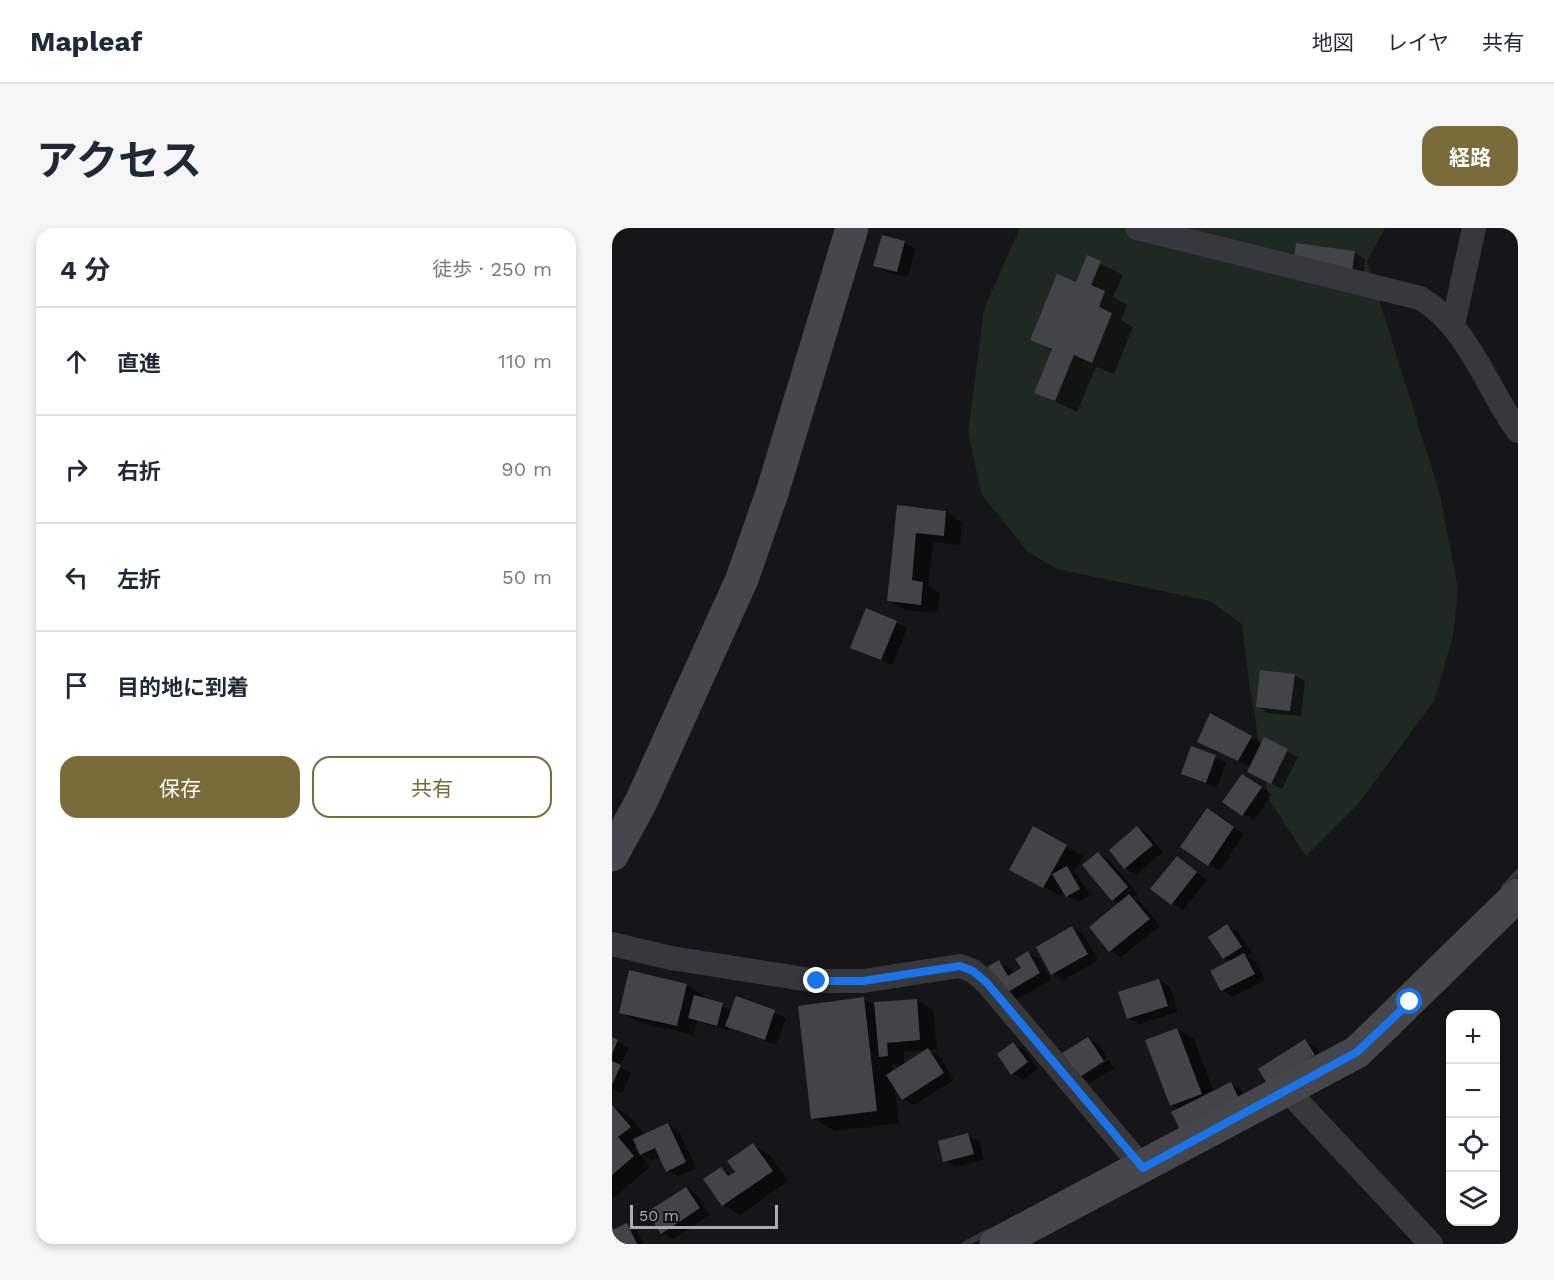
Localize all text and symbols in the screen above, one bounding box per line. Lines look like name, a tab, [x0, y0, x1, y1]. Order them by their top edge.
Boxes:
text: Mapleaf	[30, 25, 142, 58]
text: 地図	[1312, 30, 1354, 55]
text: レイヤ	[1387, 30, 1449, 55]
text: 共有	[1482, 30, 1524, 55]
button: 経路	[1422, 126, 1518, 186]
text: アクセス	[36, 136, 202, 185]
text: 4 分	[60, 255, 110, 285]
text: 徒歩 · 250 m	[432, 257, 552, 281]
icon: ahead	[60, 345, 93, 378]
text: 110 m	[498, 349, 552, 373]
text: 直進	[117, 351, 161, 376]
icon: right	[60, 453, 93, 486]
text: 90 m	[501, 457, 552, 481]
text: 右折	[117, 459, 161, 484]
icon: left	[60, 561, 93, 594]
text: 50 m	[502, 565, 552, 589]
text: 左折	[117, 567, 161, 592]
icon: arrive	[60, 669, 93, 702]
text: 目的地に到着	[117, 675, 249, 700]
button: 保存	[60, 756, 300, 818]
button: 共有	[312, 756, 552, 818]
route end	[803, 967, 829, 993]
route start	[1396, 988, 1422, 1014]
map controls	[1446, 1010, 1500, 1226]
button: +	[1446, 1010, 1500, 1064]
button: −	[1446, 1064, 1500, 1118]
button: locate	[1446, 1118, 1500, 1172]
button: layers	[1446, 1172, 1500, 1226]
scale bar	[630, 1202, 778, 1230]
text: 50 m	[639, 1206, 679, 1225]

